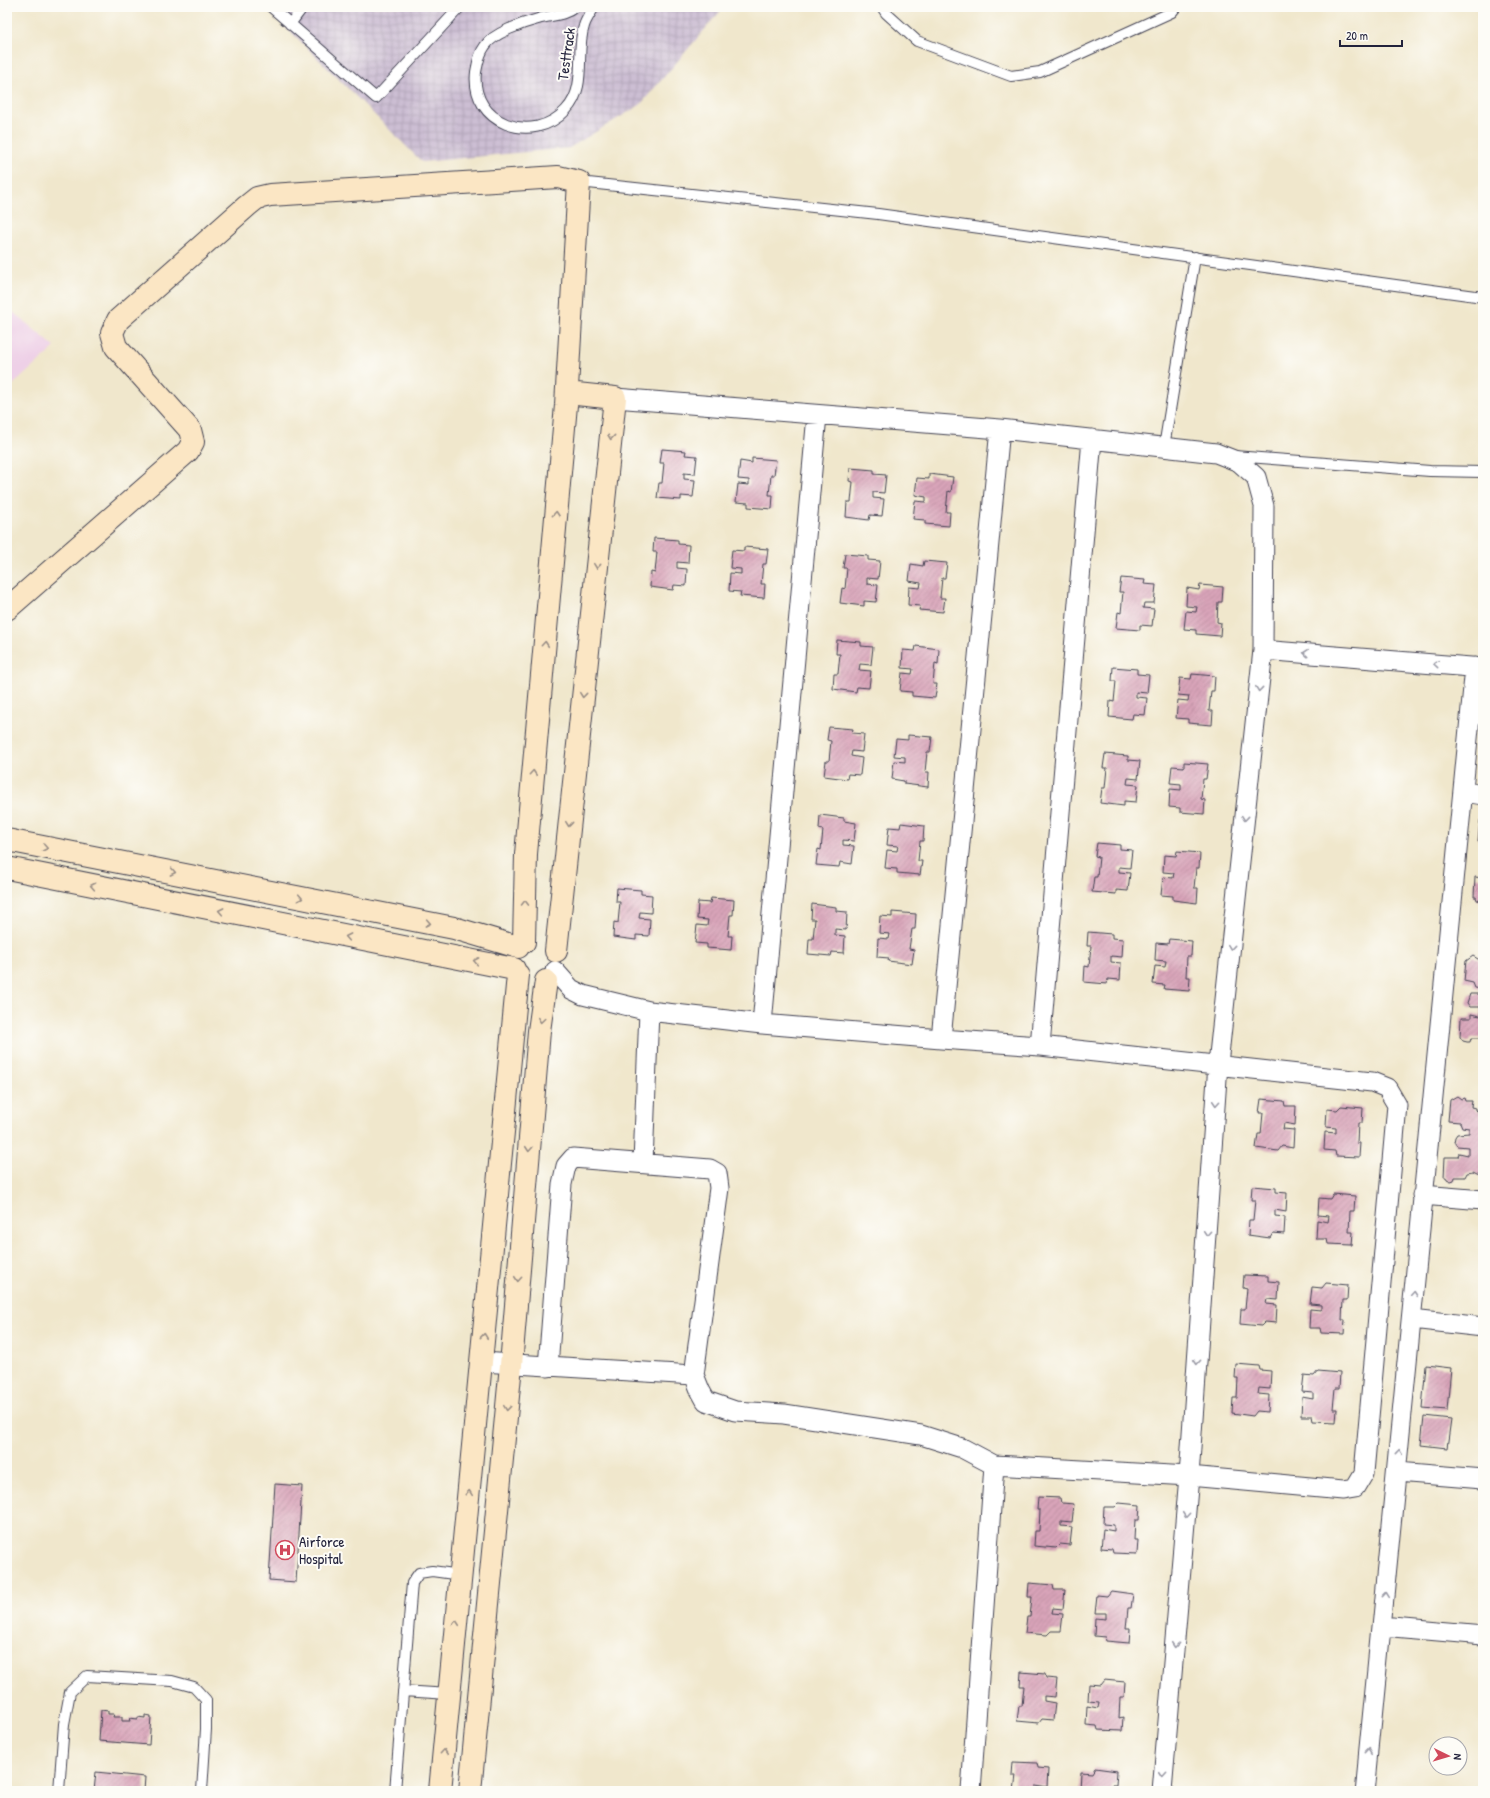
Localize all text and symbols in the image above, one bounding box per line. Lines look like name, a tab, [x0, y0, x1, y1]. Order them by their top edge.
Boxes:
scale bar	[1340, 22, 1402, 48]
street label: Testtrack	[552, 26, 580, 82]
text: 20 m	[1346, 27, 1368, 44]
one-way arrow	[606, 434, 615, 440]
one-way arrow	[552, 511, 561, 517]
one-way arrow	[593, 563, 602, 569]
one-way arrow	[540, 641, 549, 647]
one-way arrow	[1303, 649, 1309, 658]
one-way arrow	[1433, 659, 1439, 668]
one-way arrow	[1255, 686, 1264, 692]
one-way arrow	[579, 692, 588, 698]
one-way arrow	[529, 770, 538, 776]
one-way arrow	[1241, 815, 1250, 821]
one-way arrow	[565, 821, 574, 828]
one-way arrow	[42, 843, 48, 851]
one-way arrow	[170, 868, 176, 876]
one-way arrow	[90, 882, 96, 890]
one-way arrow	[297, 893, 304, 901]
one-way arrow	[521, 900, 529, 906]
one-way arrow	[218, 907, 224, 916]
one-way arrow	[425, 918, 431, 927]
one-way arrow	[345, 933, 351, 941]
one-way arrow	[1227, 944, 1236, 950]
one-way arrow	[473, 957, 479, 966]
one-way arrow	[537, 1017, 546, 1023]
one-way arrow	[1211, 1100, 1220, 1106]
one-way arrow	[525, 1146, 534, 1152]
one-way arrow	[1202, 1230, 1211, 1236]
one-way arrow	[514, 1276, 523, 1282]
one-way arrow	[1409, 1291, 1418, 1297]
one-way arrow	[479, 1333, 488, 1339]
one-way arrow	[1193, 1359, 1202, 1365]
one-way arrow	[502, 1405, 511, 1411]
one-way arrow	[1394, 1449, 1403, 1455]
one-way arrow	[464, 1490, 473, 1496]
one-way arrow	[1181, 1512, 1190, 1518]
place label: Airforce Hospital	[299, 1531, 344, 1569]
hospital icon: Airforce Hospital	[274, 1539, 296, 1561]
one-way arrow	[1380, 1592, 1389, 1598]
one-way arrow	[451, 1620, 460, 1626]
one-way arrow	[1170, 1642, 1179, 1648]
north arrow	[1428, 1736, 1468, 1776]
one-way arrow	[439, 1749, 448, 1755]
one-way arrow	[1365, 1749, 1374, 1755]
text: N	[1451, 1753, 1465, 1761]
one-way arrow	[1159, 1771, 1168, 1777]

